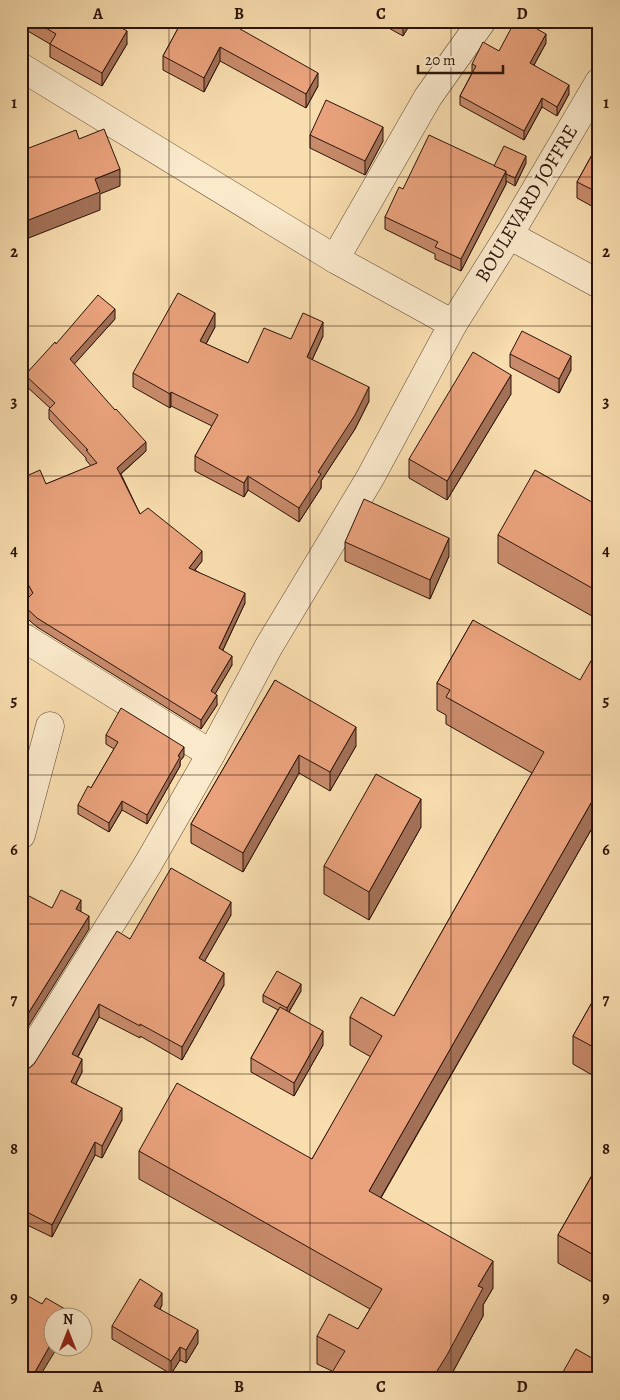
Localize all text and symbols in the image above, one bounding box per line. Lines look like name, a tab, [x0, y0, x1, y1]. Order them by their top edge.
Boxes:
text: A	[92, 3, 104, 25]
text: B	[234, 3, 244, 25]
text: C	[376, 3, 386, 25]
text: D	[516, 3, 528, 25]
scale bar	[418, 42, 502, 74]
text: 20 m	[425, 50, 456, 70]
text: 1	[11, 92, 17, 114]
text: 1	[603, 92, 609, 114]
street label: BOULEVARD JOFFRE	[469, 120, 584, 287]
text: 2	[10, 241, 18, 263]
text: 2	[602, 241, 610, 263]
text: 3	[11, 391, 18, 413]
text: 3	[603, 391, 610, 413]
text: 4	[10, 540, 18, 562]
text: 4	[602, 540, 610, 562]
text: 5	[11, 690, 18, 712]
text: 5	[603, 690, 610, 712]
text: 6	[10, 839, 18, 861]
text: 6	[602, 839, 610, 861]
text: 7	[11, 989, 18, 1011]
text: 7	[603, 989, 610, 1011]
text: 8	[10, 1138, 18, 1160]
text: 8	[602, 1138, 610, 1160]
text: 9	[10, 1287, 18, 1309]
text: 9	[602, 1287, 610, 1309]
north arrow	[42, 1308, 92, 1358]
text: N	[63, 1310, 73, 1329]
text: A	[92, 1376, 104, 1398]
text: B	[234, 1376, 244, 1398]
text: C	[376, 1376, 386, 1398]
text: D	[516, 1376, 528, 1398]

